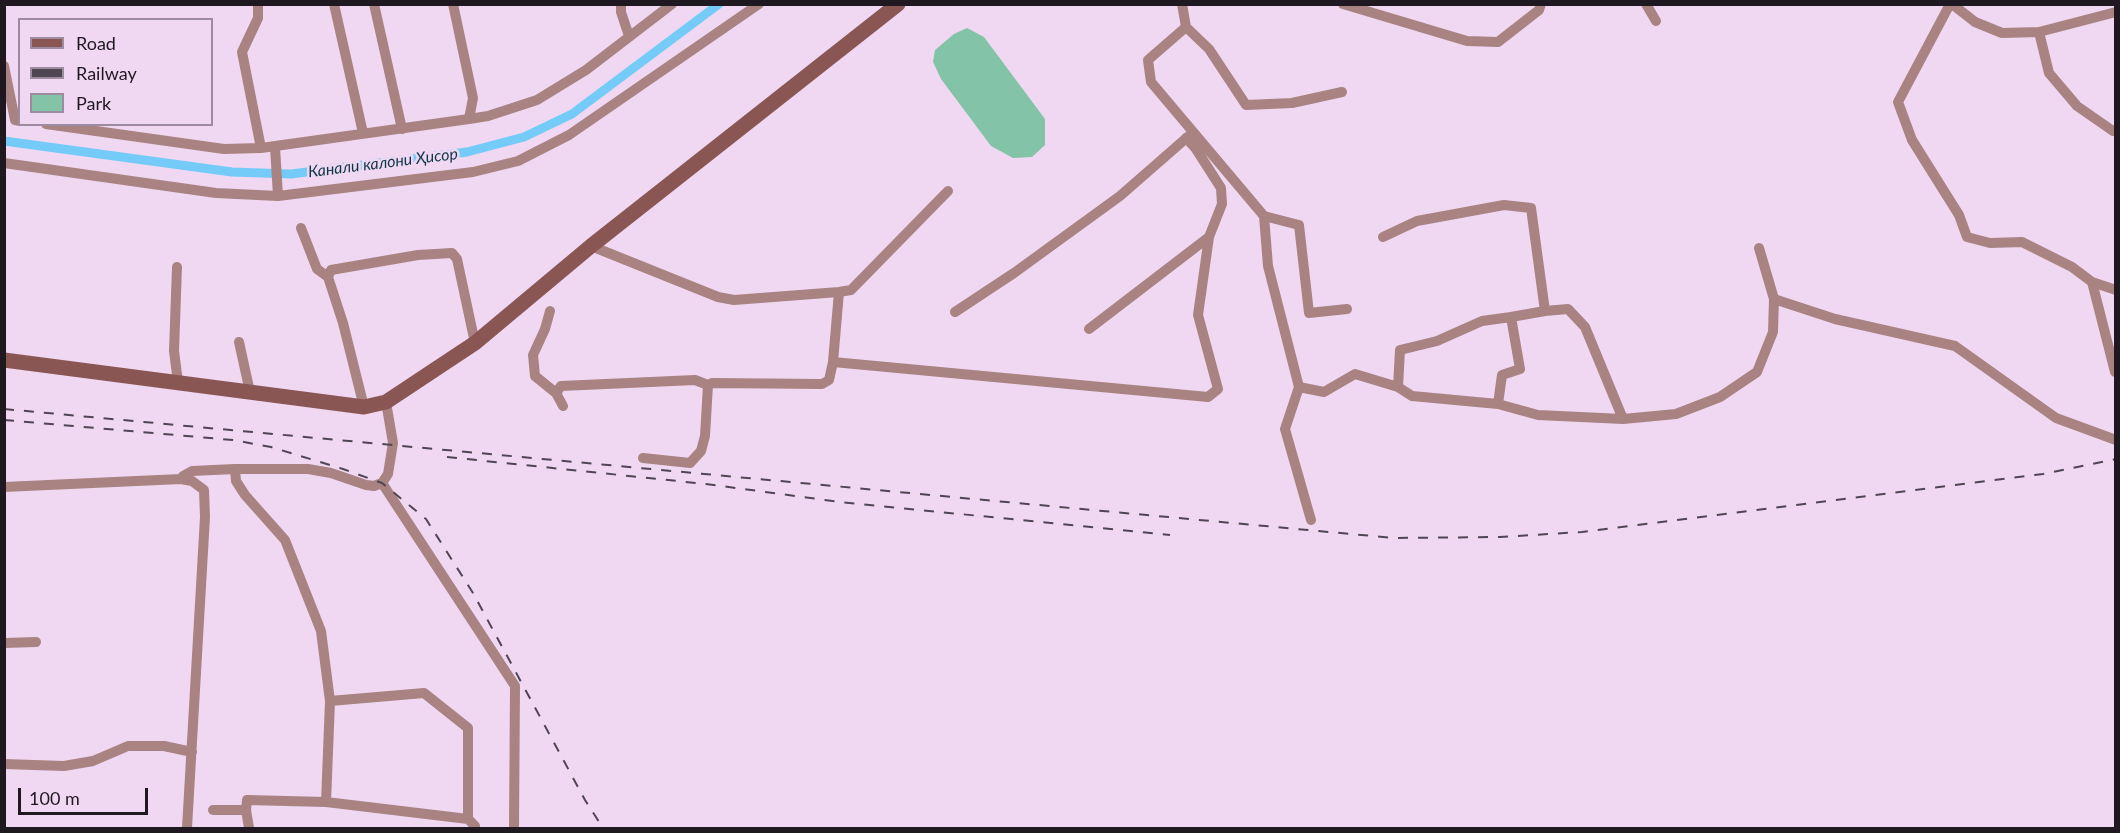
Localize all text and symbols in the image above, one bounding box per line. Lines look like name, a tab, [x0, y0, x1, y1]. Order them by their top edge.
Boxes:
legend	[18, 18, 213, 126]
text: Road	[76, 32, 116, 54]
text: Railway	[76, 62, 137, 84]
text: Park	[76, 92, 111, 114]
water label: Канали калони Ҳисор	[307, 144, 459, 182]
scale bar	[21, 776, 152, 814]
text: 100 m	[29, 787, 80, 809]

